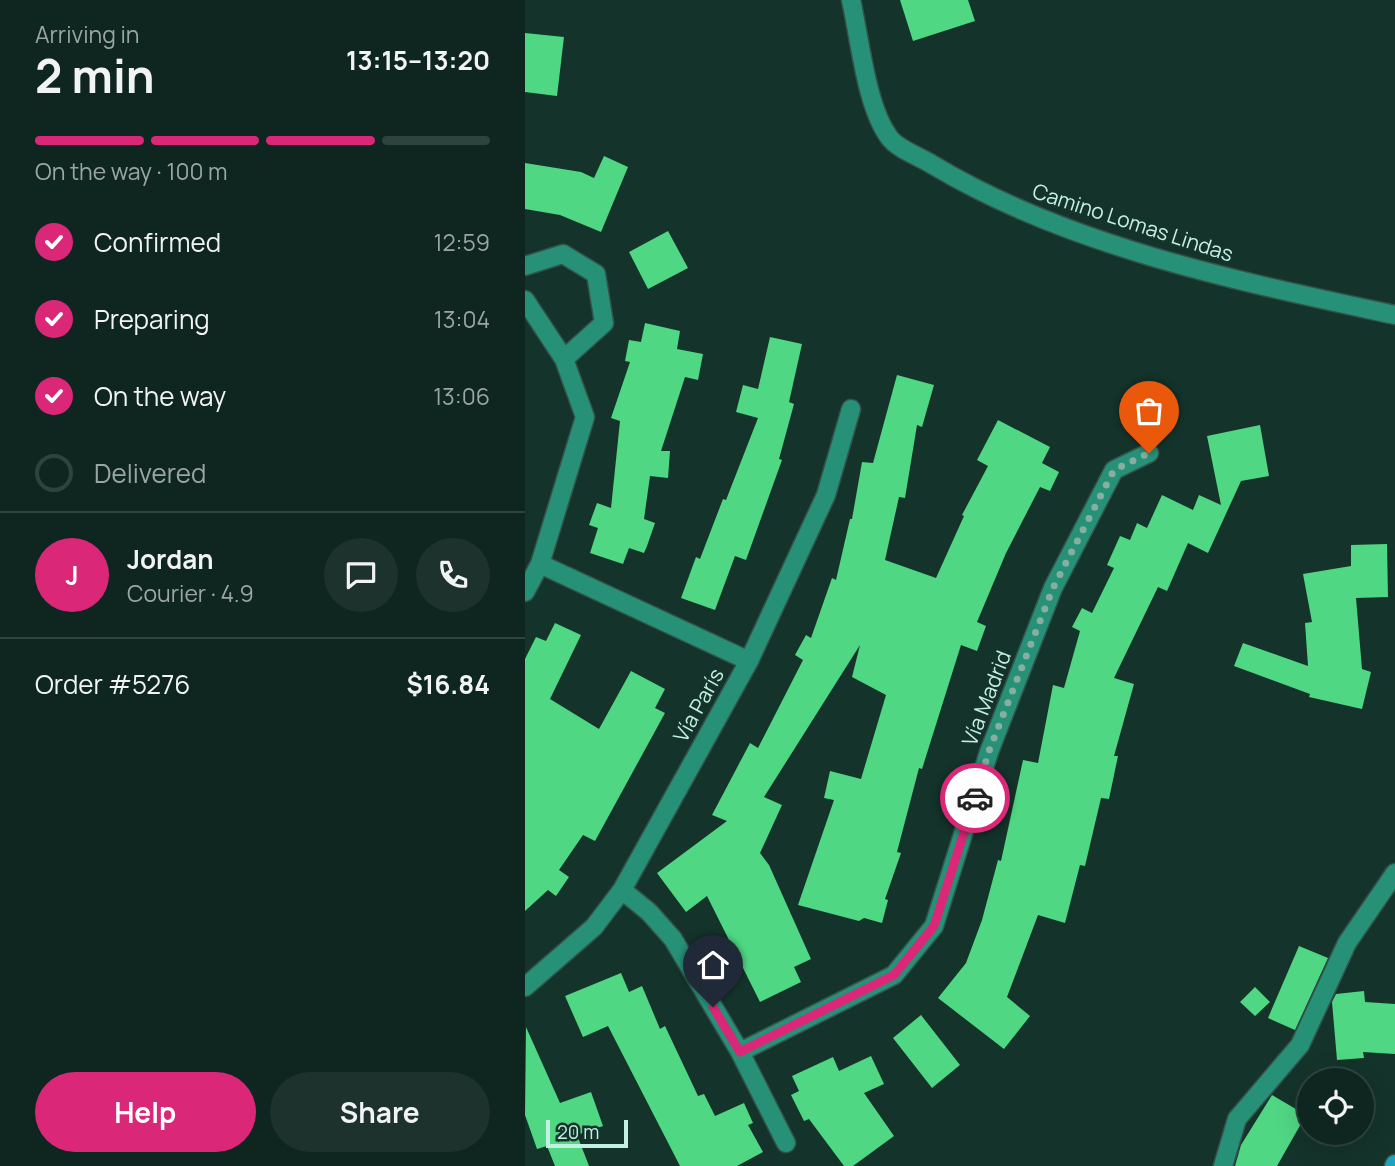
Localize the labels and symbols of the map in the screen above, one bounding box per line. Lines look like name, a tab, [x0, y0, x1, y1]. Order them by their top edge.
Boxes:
street label: Camino Lomas Lindas	[1029, 176, 1237, 268]
pin	[1119, 381, 1179, 453]
street label: Vía Madrid	[955, 646, 1017, 750]
street label: Vía París	[666, 663, 730, 747]
courier	[940, 763, 1010, 833]
pin	[683, 935, 743, 1007]
scale bar	[546, 1117, 628, 1149]

